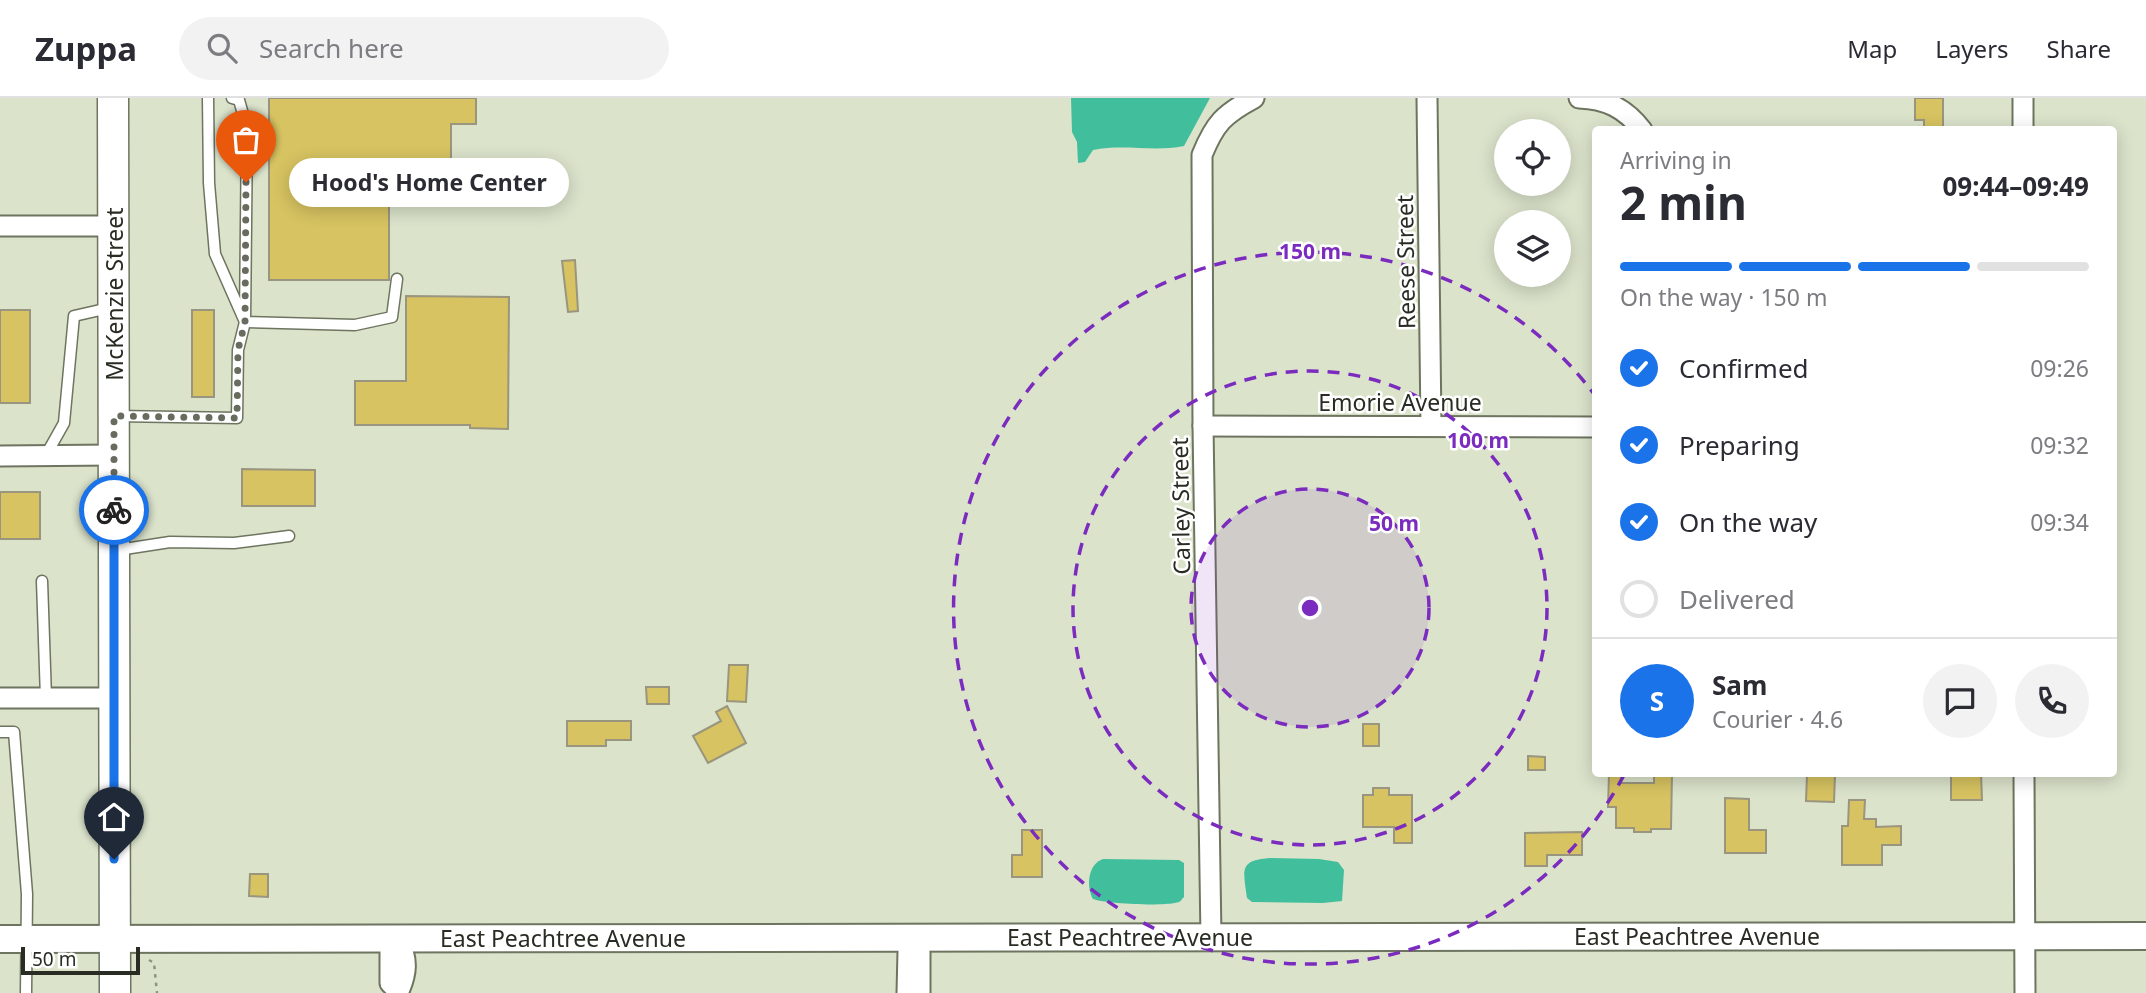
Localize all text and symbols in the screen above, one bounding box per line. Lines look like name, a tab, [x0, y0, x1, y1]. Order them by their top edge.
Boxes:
search box	[179, 17, 669, 80]
text: Zuppa	[35, 26, 137, 71]
icon: search	[203, 29, 241, 67]
text: Search here	[259, 30, 404, 66]
text: Map	[1847, 32, 1897, 65]
text: Layers	[1935, 32, 2009, 65]
text: Share	[2047, 32, 2111, 65]
pin	[216, 110, 276, 182]
map controls	[1494, 119, 1571, 287]
button: locate	[1494, 119, 1571, 196]
icon: bag	[227, 121, 265, 159]
text: Arriving in	[1620, 144, 1732, 176]
callout: Hood's Home Center	[288, 158, 568, 206]
text: Hood's Home Center	[311, 166, 547, 198]
text: 09:44–09:49	[1942, 168, 2089, 204]
text: 2 min	[1620, 171, 1747, 233]
street label: Reese Street	[1388, 195, 1422, 329]
street label: McKenzie Street	[98, 207, 130, 381]
button: layers	[1494, 210, 1571, 287]
text: 150 m	[1279, 237, 1341, 265]
text: On the way · 150 m	[1620, 281, 1827, 313]
icon: check	[1620, 349, 1658, 387]
text: Confirmed	[1679, 350, 1809, 386]
text: 09:26	[2030, 352, 2089, 384]
street label: Emorie Avenue	[1318, 386, 1482, 418]
text: 100 m	[1447, 426, 1509, 454]
icon: check	[1620, 426, 1658, 464]
text: Preparing	[1679, 427, 1800, 463]
text: 09:32	[2030, 429, 2089, 461]
street label: Carley Street	[1163, 437, 1197, 575]
courier	[79, 475, 149, 545]
icon: bike	[95, 491, 133, 529]
icon: check	[1620, 503, 1658, 541]
text: On the way	[1679, 504, 1817, 540]
text: 09:34	[2030, 506, 2089, 538]
text: 50 m	[1369, 509, 1419, 537]
text: Delivered	[1679, 581, 1795, 617]
centre of rings	[1298, 596, 1322, 620]
button: chat	[1923, 664, 1997, 738]
button: phone	[2015, 664, 2089, 738]
text: Sam	[1712, 667, 1767, 703]
text: S	[1650, 683, 1664, 719]
text: Courier · 4.6	[1712, 703, 1843, 735]
pin	[84, 787, 144, 859]
icon: home	[95, 798, 133, 836]
street label: East Peachtree Avenue	[1574, 920, 1820, 952]
street label: East Peachtree Avenue	[1007, 921, 1253, 953]
street label: East Peachtree Avenue	[440, 922, 686, 954]
scale bar	[21, 944, 140, 976]
text: 50 m	[32, 946, 76, 972]

